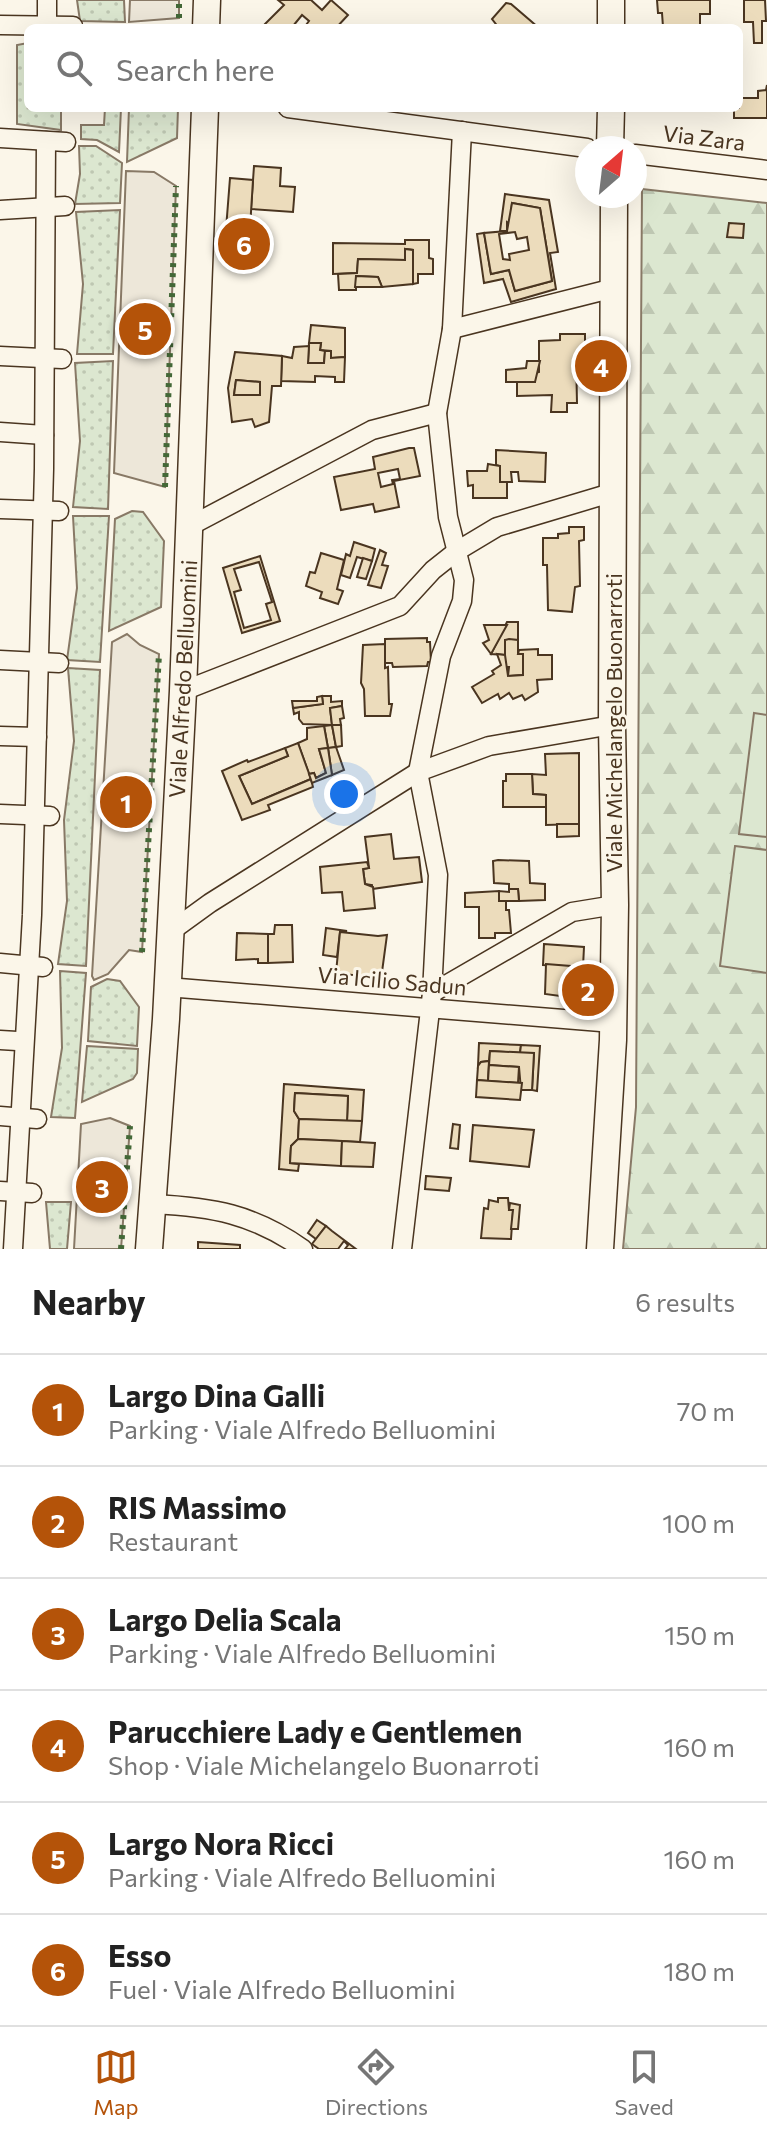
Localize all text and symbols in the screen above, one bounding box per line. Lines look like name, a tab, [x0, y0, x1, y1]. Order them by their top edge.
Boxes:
search box	[24, 24, 743, 112]
icon: search	[52, 46, 96, 90]
text: Search here	[116, 50, 275, 87]
street label: Via Zara	[661, 119, 747, 156]
north arrow	[575, 136, 647, 208]
pin: 6	[218, 214, 270, 274]
pin: 5	[119, 299, 171, 359]
pin: 4	[575, 336, 627, 396]
street label: Viale Alfredo Belluomini	[163, 559, 202, 799]
street label: Viale Michelangelo Buonarroti	[600, 573, 627, 873]
pin: 1	[100, 772, 152, 832]
your location	[324, 774, 364, 814]
pin: 2	[562, 960, 614, 1020]
street label: Via Icilio Sadun	[316, 961, 468, 1000]
pin: 3	[76, 1157, 128, 1217]
text: Nearby	[32, 1280, 146, 1322]
text: 6 results	[635, 1286, 735, 1317]
text: Largo Dina Galli	[108, 1376, 325, 1413]
text: 1	[52, 1395, 64, 1426]
text: 70 m	[677, 1395, 735, 1426]
text: Parking · Viale Alfredo Belluomini	[108, 1413, 496, 1444]
text: RIS Massimo	[108, 1488, 287, 1525]
text: 2	[51, 1507, 65, 1538]
text: 100 m	[662, 1507, 735, 1538]
text: Restaurant	[108, 1525, 238, 1556]
text: Largo Delia Scala	[108, 1600, 342, 1637]
text: 3	[50, 1619, 66, 1650]
text: 150 m	[664, 1619, 735, 1650]
text: Parking · Viale Alfredo Belluomini	[108, 1637, 496, 1668]
text: Parucchiere Lady e Gentlemen	[108, 1712, 522, 1749]
text: 4	[50, 1731, 66, 1762]
text: 160 m	[663, 1731, 735, 1762]
text: Shop · Viale Michelangelo Buonarroti	[108, 1749, 540, 1780]
text: Largo Nora Ricci	[108, 1824, 334, 1861]
text: 5	[50, 1843, 66, 1874]
text: 160 m	[663, 1843, 735, 1874]
text: Parking · Viale Alfredo Belluomini	[108, 1861, 496, 1892]
text: Esso	[108, 1936, 172, 1973]
text: 6	[50, 1955, 66, 1986]
text: 180 m	[663, 1955, 735, 1986]
text: Fuel · Viale Alfredo Belluomini	[108, 1973, 456, 2004]
tab: Map	[93, 2045, 139, 2120]
tab: Directions	[325, 2045, 428, 2120]
tab: Saved	[614, 2045, 674, 2120]

